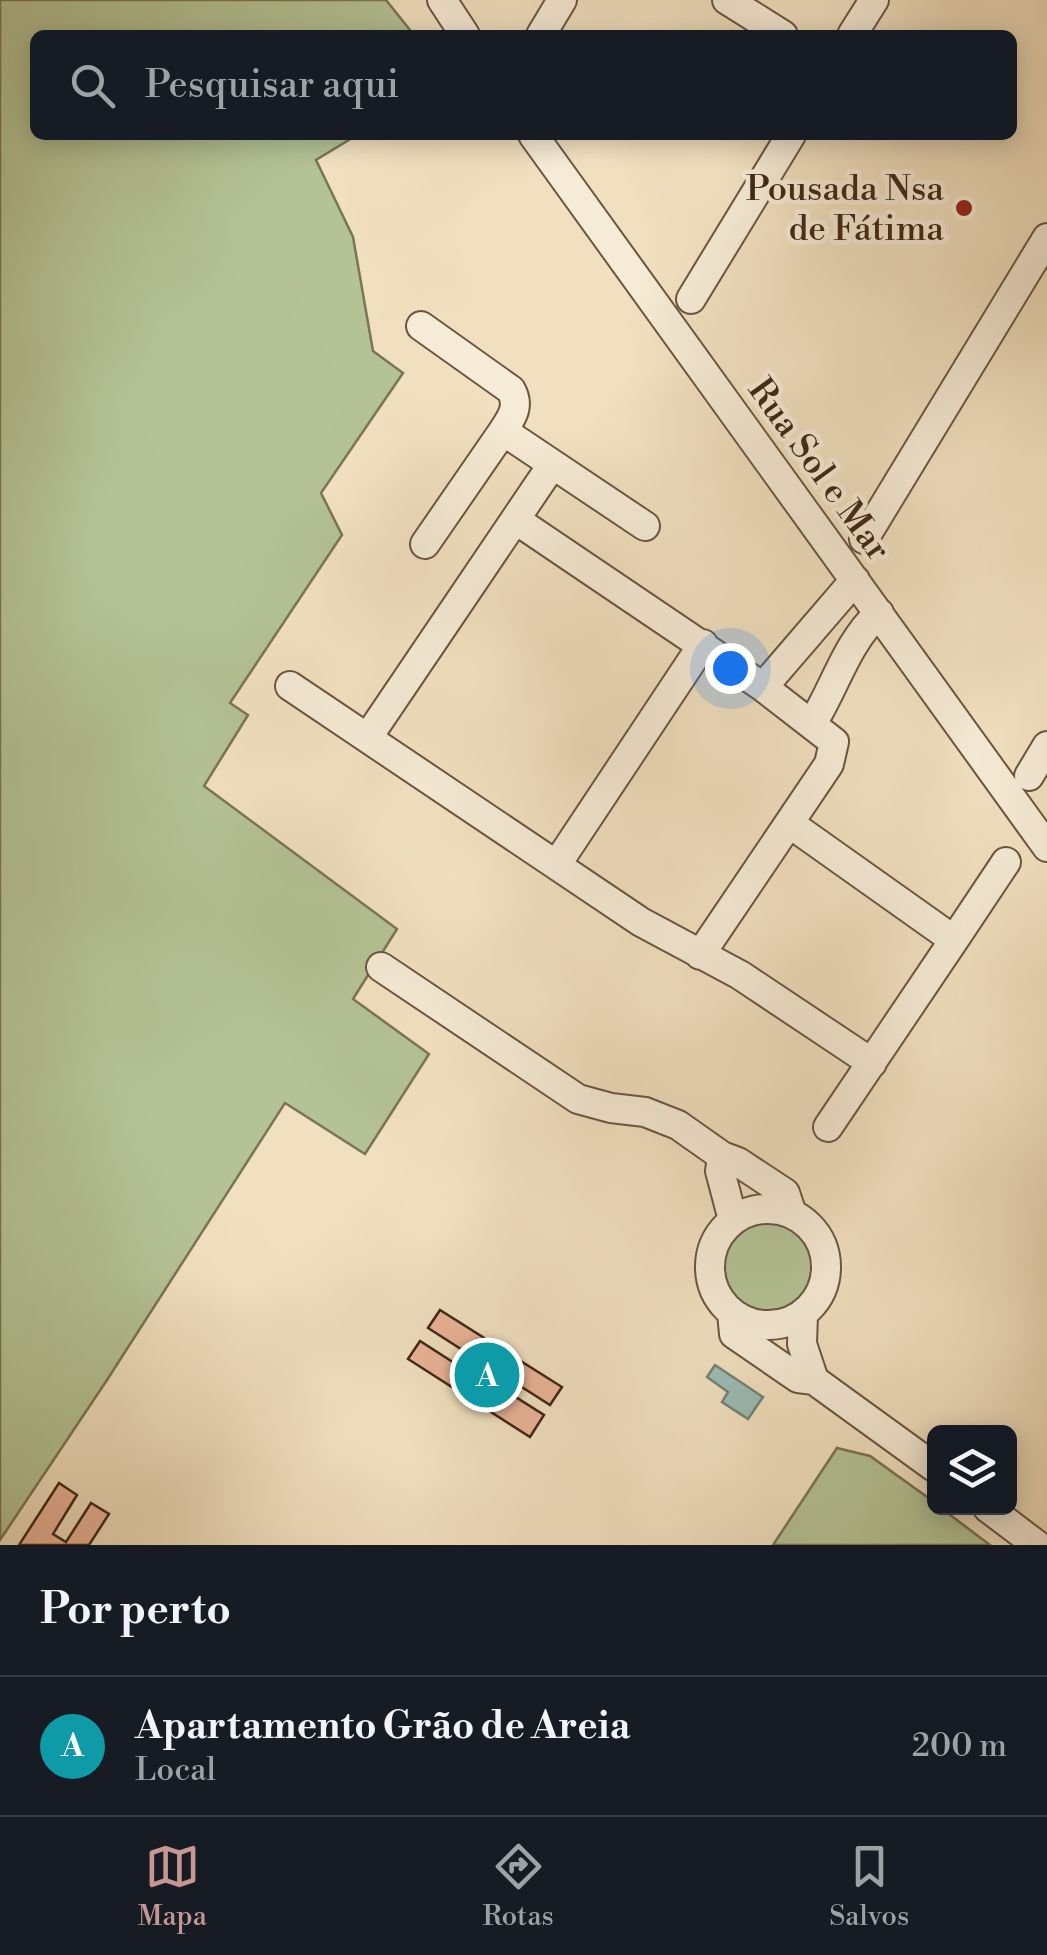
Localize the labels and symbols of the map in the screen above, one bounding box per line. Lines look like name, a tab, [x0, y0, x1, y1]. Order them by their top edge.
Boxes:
place label: Pousada Nsa de Fátima	[746, 168, 944, 251]
marker: Pousada Nsa de Fátima	[953, 197, 975, 219]
street label: Rua Sol e Mar	[738, 370, 899, 570]
your location	[705, 643, 756, 694]
pin: A	[454, 1338, 520, 1412]

